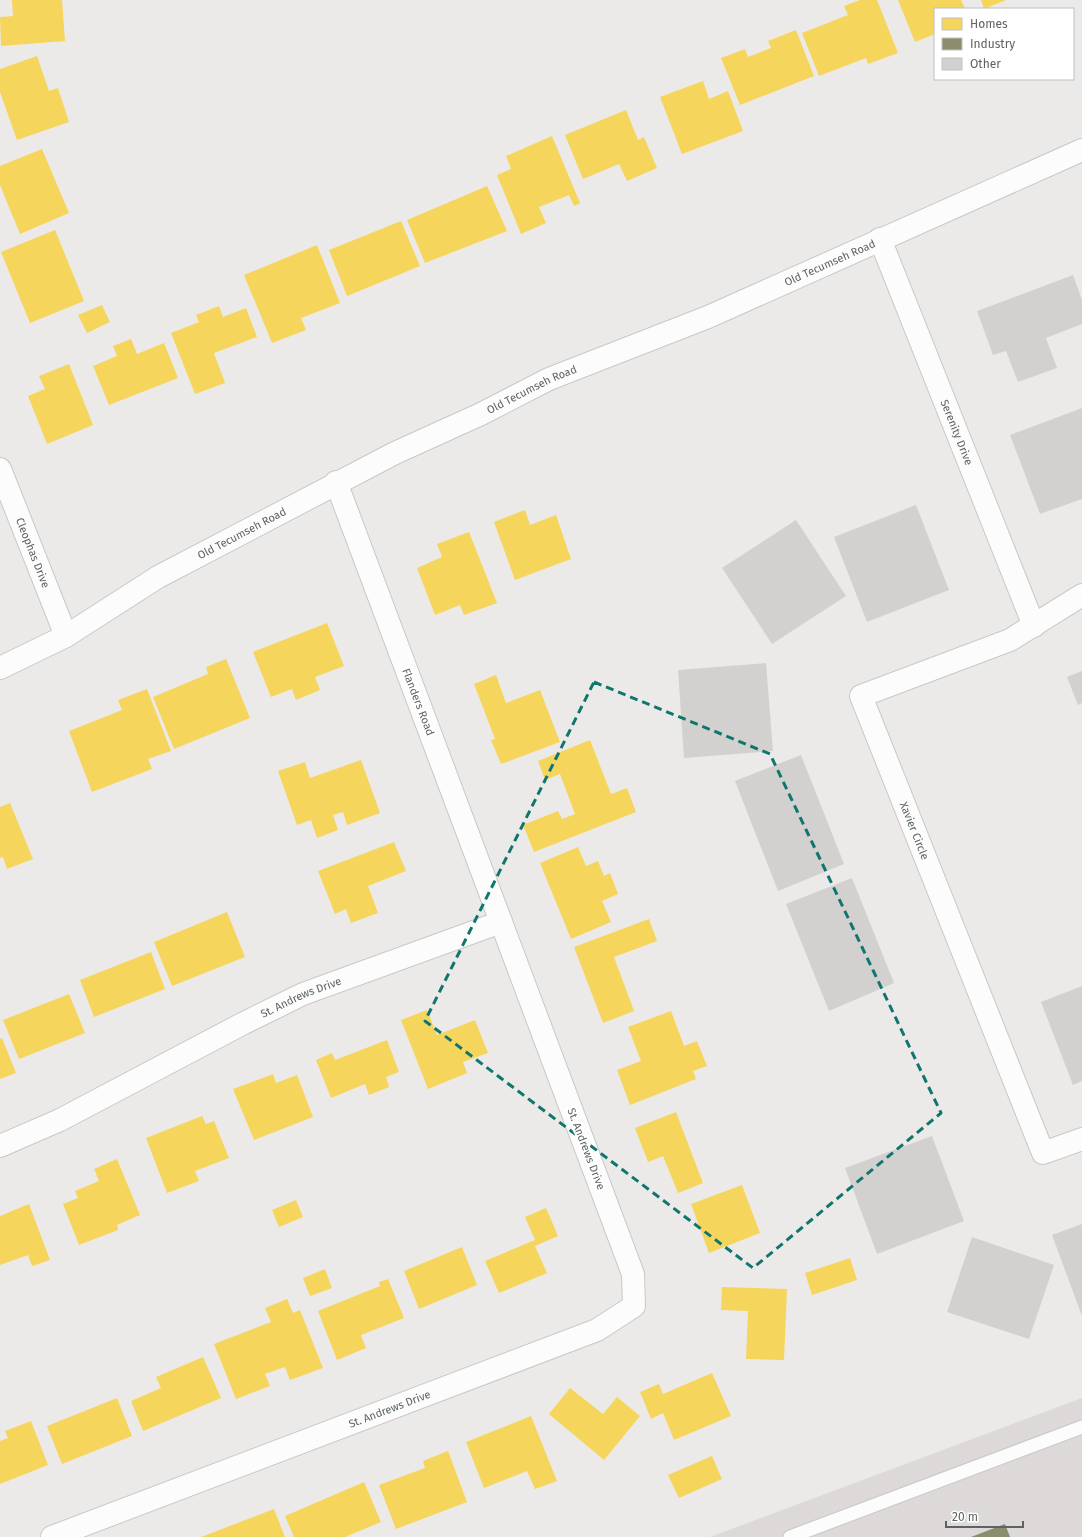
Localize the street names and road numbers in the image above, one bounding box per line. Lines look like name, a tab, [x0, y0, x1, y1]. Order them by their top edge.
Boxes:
street label: Old Tecumseh Road	[782, 237, 877, 289]
street label: Old Tecumseh Road	[485, 362, 578, 416]
street label: Serenity Drive	[938, 398, 976, 467]
street label: Old Tecumseh Road	[195, 505, 288, 562]
street label: Cleophas Drive	[13, 516, 53, 590]
street label: Flanders Road	[399, 667, 437, 737]
street label: Xavier Circle	[897, 800, 932, 861]
street label: St. Andrews Drive	[258, 974, 343, 1020]
street label: St. Andrews Drive	[564, 1106, 608, 1192]
street label: St. Andrews Drive	[347, 1387, 432, 1430]

